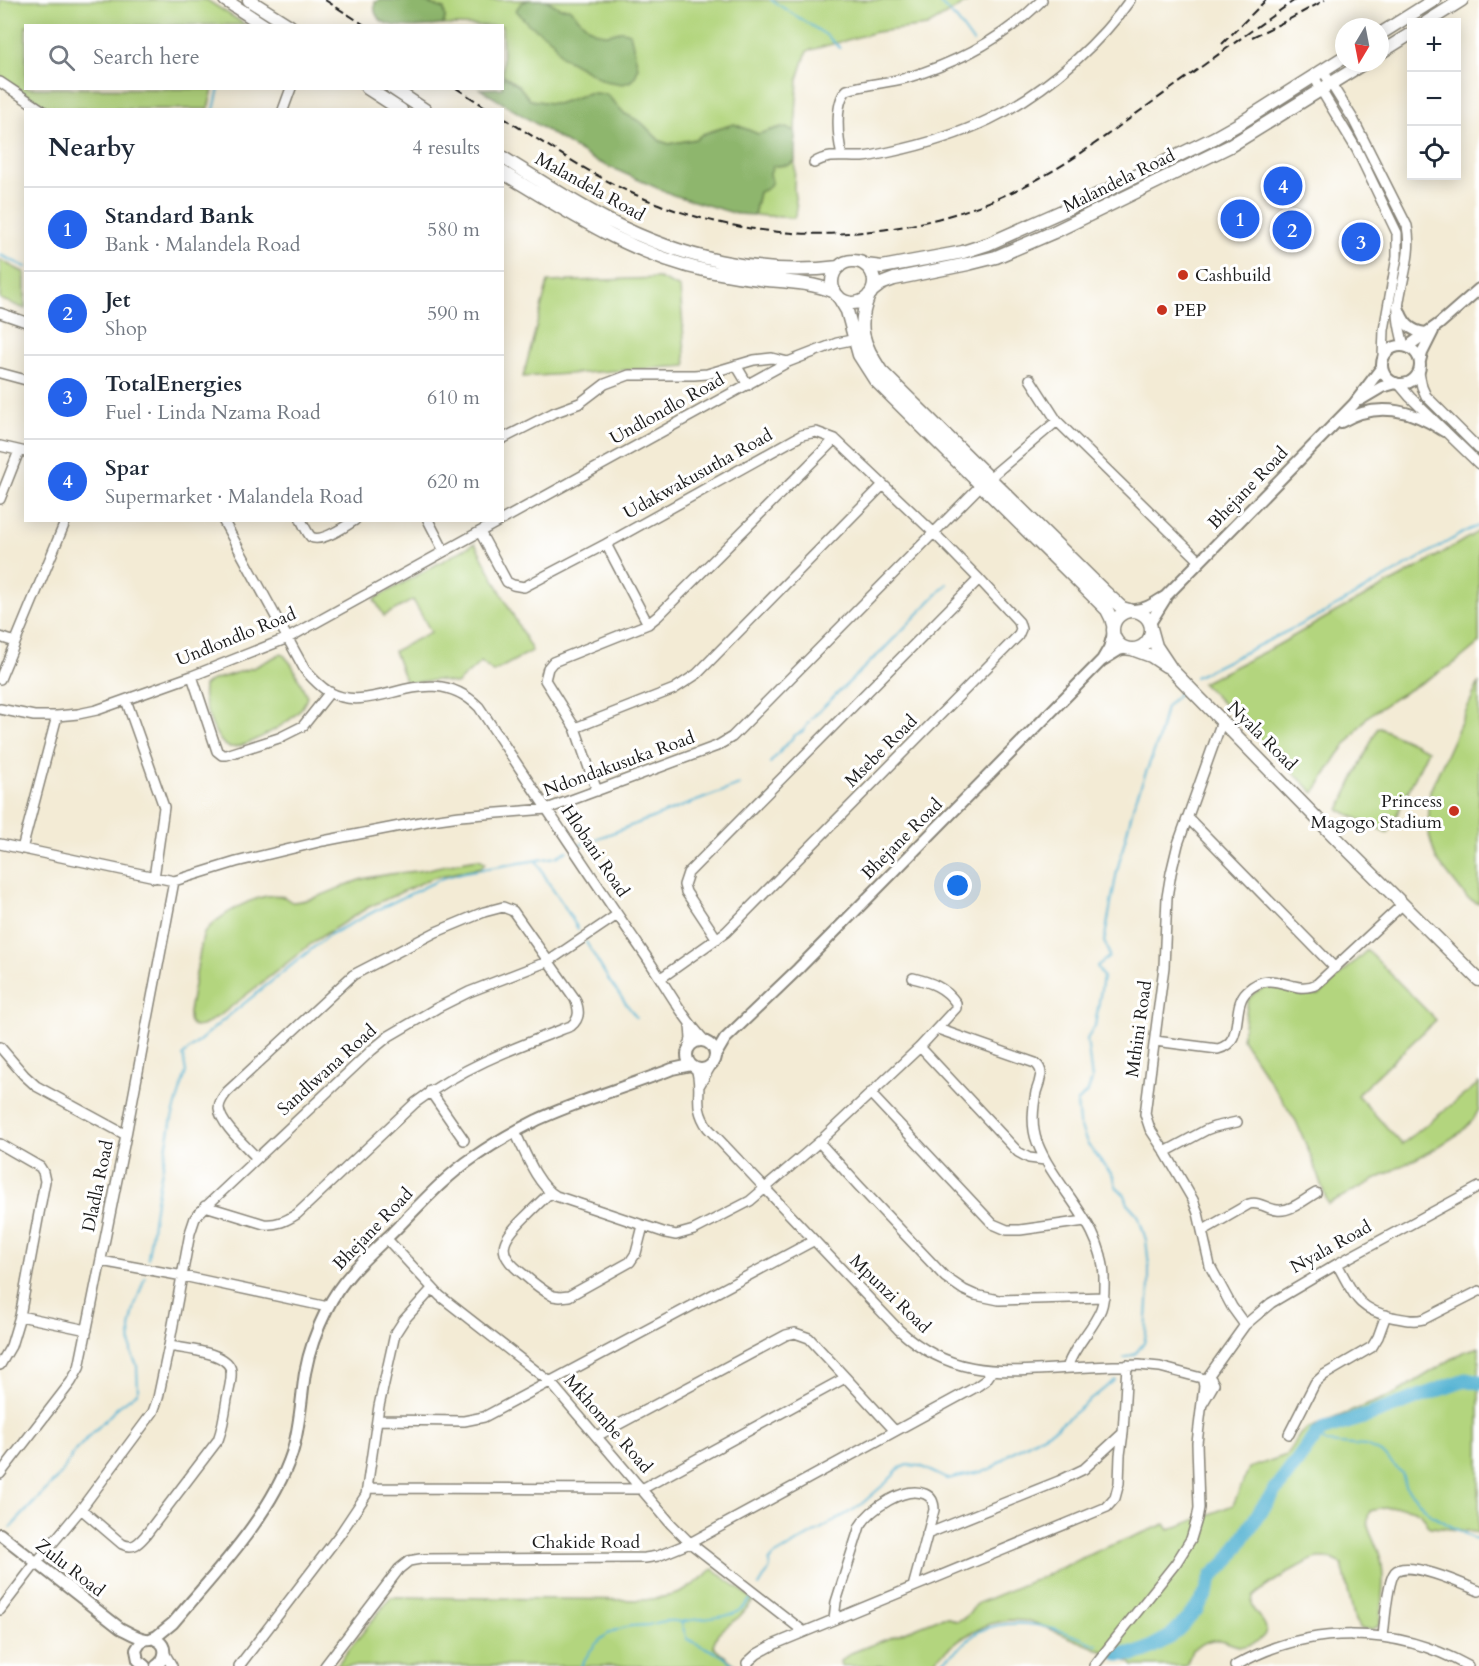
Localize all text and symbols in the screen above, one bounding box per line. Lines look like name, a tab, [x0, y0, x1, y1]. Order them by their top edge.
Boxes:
north arrow	[1335, 18, 1389, 72]
map controls	[1407, 18, 1461, 180]
button: +	[1407, 18, 1461, 72]
search box	[24, 24, 504, 90]
icon: search	[45, 41, 78, 74]
text: Search here	[93, 42, 200, 72]
button: −	[1407, 72, 1461, 126]
button: locate	[1407, 126, 1461, 180]
text: Nearby	[48, 130, 136, 165]
text: 4 results	[412, 134, 480, 161]
street label: Malandela Road	[1059, 143, 1180, 219]
street label: Malandela Road	[531, 147, 650, 228]
pin: 4	[1264, 164, 1302, 208]
pin: 1	[1220, 196, 1260, 242]
text: Standard Bank	[105, 201, 254, 231]
pin: 2	[1272, 208, 1312, 252]
text: 1	[62, 216, 73, 243]
text: 580 m	[427, 216, 480, 243]
pin: 3	[1342, 220, 1380, 264]
text: Bank · Malandela Road	[105, 231, 301, 258]
place label: Cashbuild	[1195, 263, 1272, 288]
marker: Cashbuild	[1176, 268, 1190, 282]
text: Jet	[105, 285, 131, 315]
place label: PEP	[1174, 298, 1207, 323]
text: 2	[62, 300, 73, 327]
text: 590 m	[427, 300, 480, 327]
marker: PEP	[1155, 303, 1169, 317]
text: Shop	[105, 315, 147, 342]
street label: Undlondlo Road	[605, 367, 729, 451]
text: TotalEnergies	[105, 369, 242, 399]
text: 3	[62, 384, 73, 411]
text: 610 m	[427, 384, 480, 411]
text: Fuel · Linda Nzama Road	[105, 399, 321, 426]
street label: Udakwakusutha Road	[619, 422, 777, 525]
street label: Bhejane Road	[1202, 441, 1294, 535]
text: Spar	[105, 453, 149, 483]
text: 4	[62, 468, 73, 495]
text: 620 m	[427, 468, 480, 495]
text: Supermarket · Malandela Road	[105, 483, 363, 510]
street label: Undlondlo Road	[172, 601, 300, 672]
street label: Nyala Road	[1222, 696, 1303, 777]
street label: Msebe Road	[839, 709, 923, 793]
street label: Ndondakusuka Road	[540, 725, 699, 803]
place label: Princess Magogo Stadium	[1311, 789, 1443, 835]
street label: Bhejane Road	[856, 792, 949, 885]
street label: Hlobani Road	[555, 800, 635, 902]
marker: Princess Magogo Stadium	[1447, 804, 1461, 818]
your location	[943, 871, 972, 900]
street label: Mthini Road	[1120, 979, 1158, 1079]
street label: Sandlwana Road	[272, 1018, 382, 1121]
street label: Dladla Road	[76, 1137, 120, 1234]
street label: Bhejane Road	[327, 1182, 419, 1276]
street label: Nyala Road	[1286, 1214, 1377, 1280]
street label: Mpunzi Road	[844, 1249, 936, 1339]
street label: Mkhombe Road	[558, 1369, 658, 1479]
street label: Chakide Road	[532, 1530, 641, 1555]
street label: Zulu Road	[30, 1533, 110, 1603]

